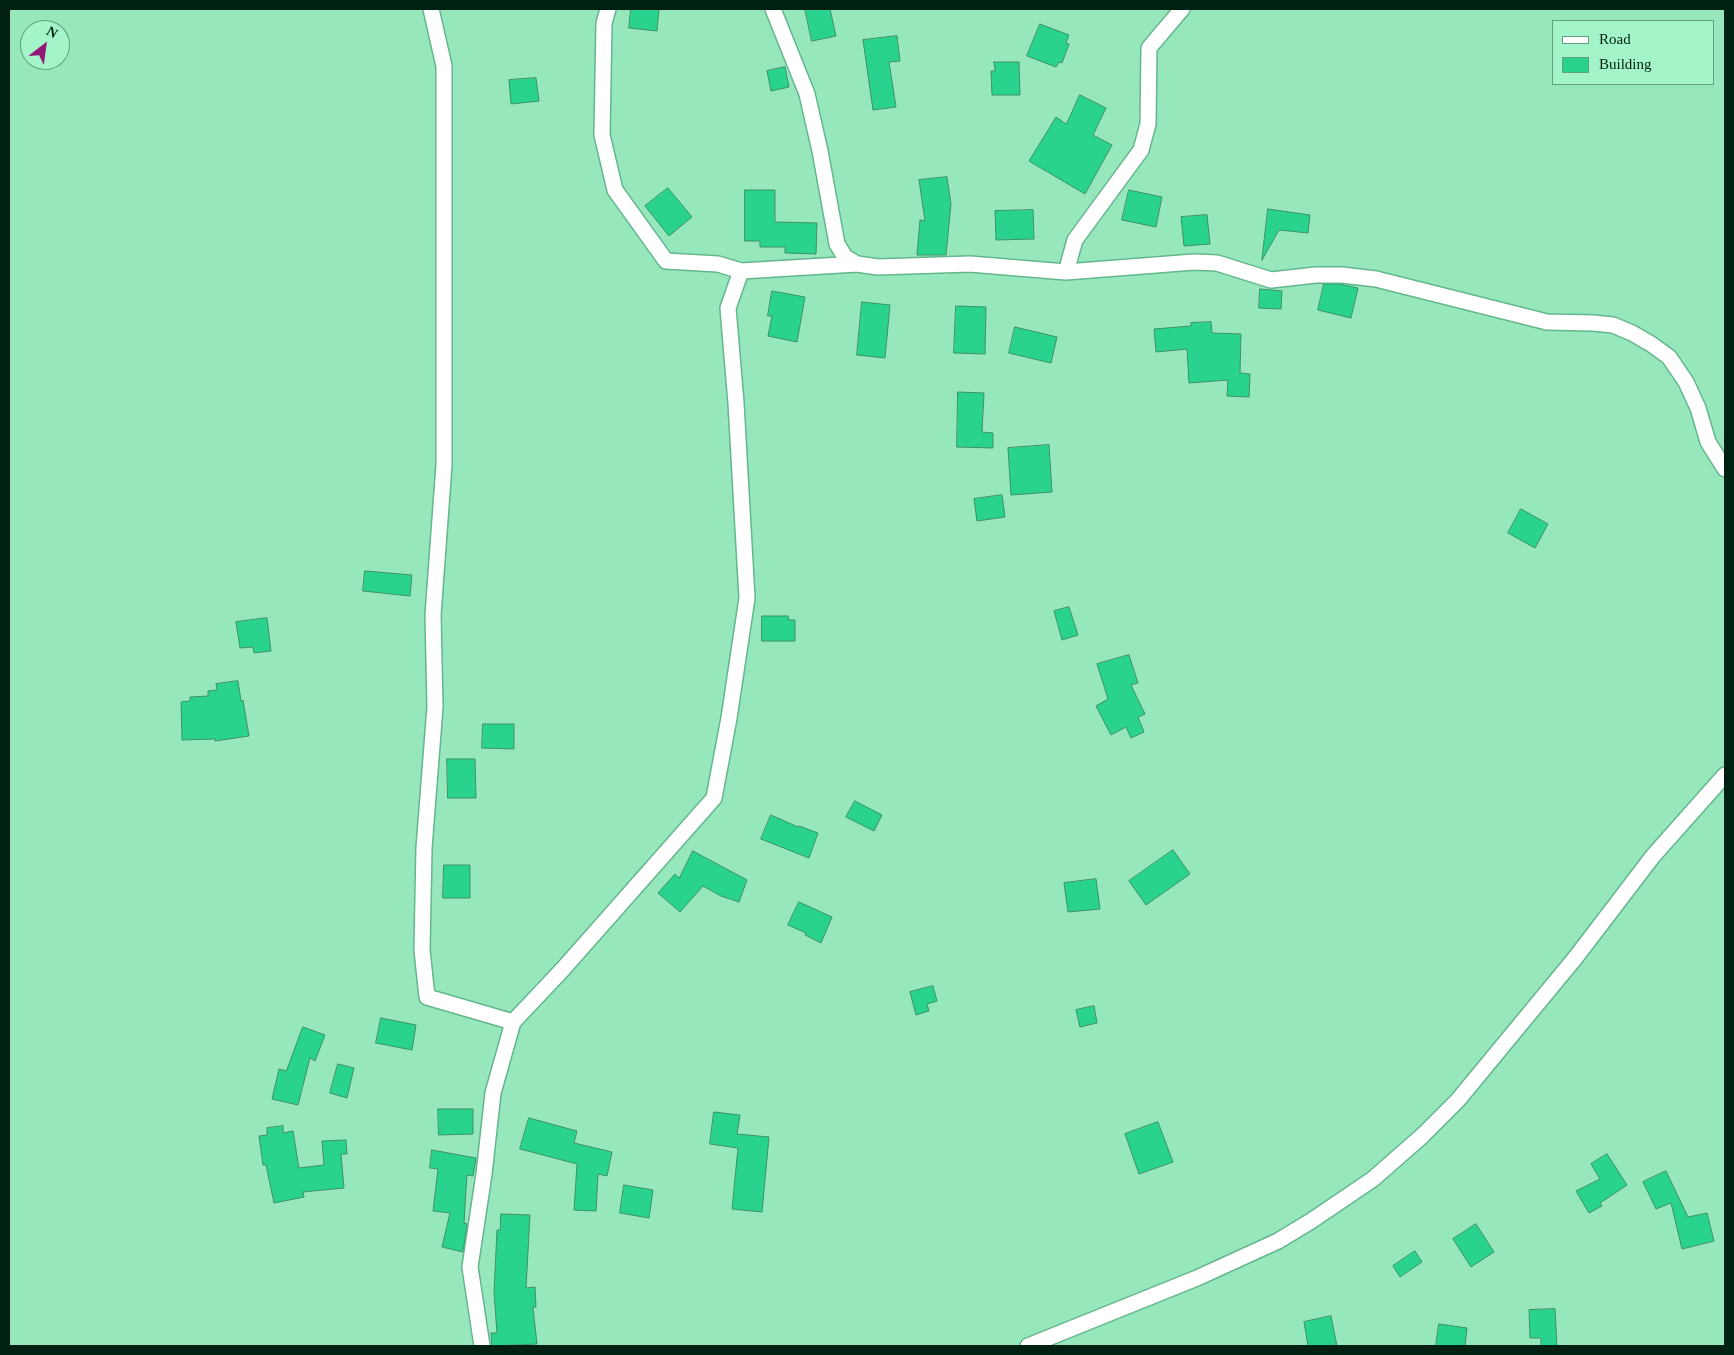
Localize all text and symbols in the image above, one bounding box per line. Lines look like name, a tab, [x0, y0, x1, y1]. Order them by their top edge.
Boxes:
north arrow	[20, 20, 70, 70]
legend	[1552, 20, 1714, 85]
text: N	[44, 23, 60, 41]
text: Road	[1599, 31, 1631, 47]
text: Building	[1599, 56, 1652, 72]

